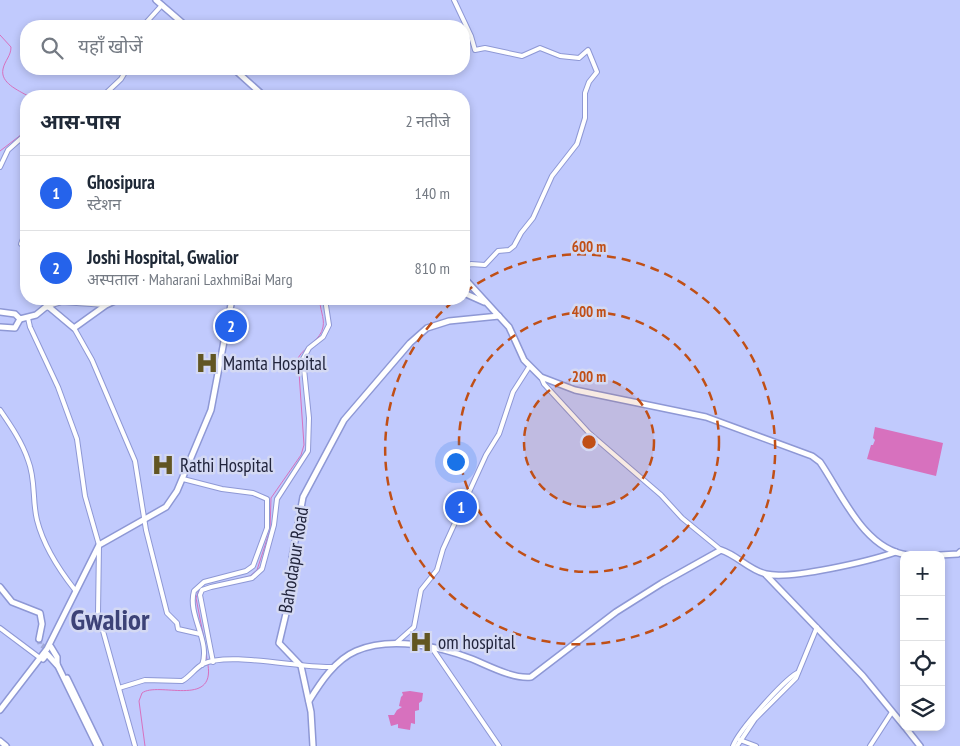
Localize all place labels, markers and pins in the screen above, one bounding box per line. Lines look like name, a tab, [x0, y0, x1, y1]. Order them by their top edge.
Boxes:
pin: 2	[215, 307, 247, 345]
hospital icon: Mamta Hospital	[194, 350, 220, 376]
place label: Mamta Hospital	[223, 351, 327, 375]
centre of rings	[580, 433, 598, 451]
hospital icon: Rathi Hospital	[150, 452, 176, 478]
place label: Rathi Hospital	[180, 453, 273, 477]
pin: 1	[445, 488, 477, 526]
hospital icon: om hospital	[408, 629, 434, 655]
place label: om hospital	[438, 630, 516, 654]

